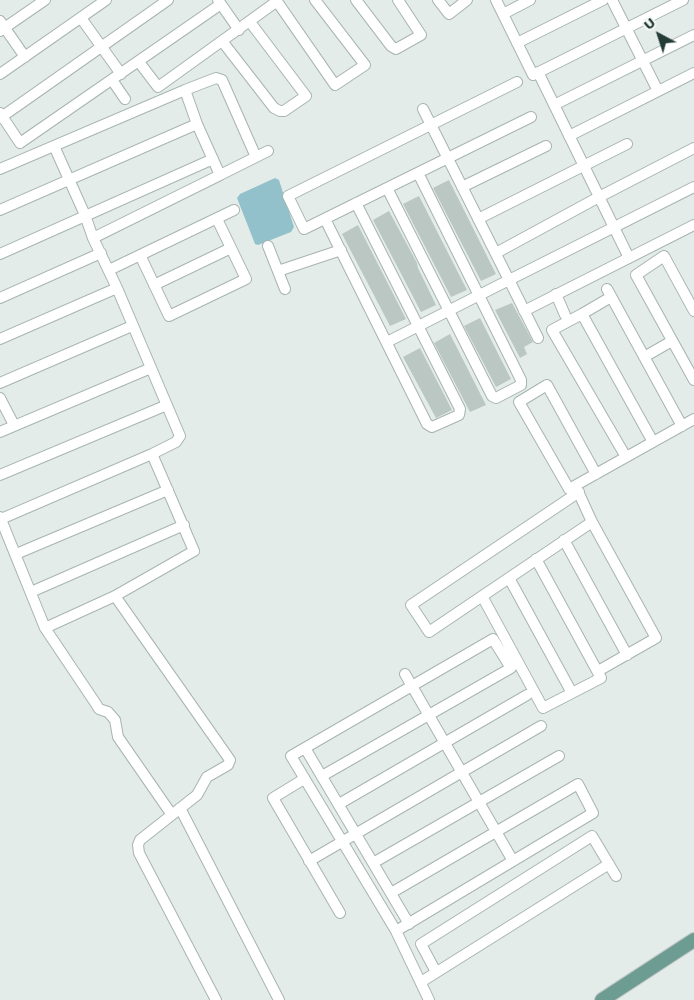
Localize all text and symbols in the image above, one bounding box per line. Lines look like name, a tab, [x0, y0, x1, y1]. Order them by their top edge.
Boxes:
north arrow	[634, 10, 684, 60]
text: U	[640, 14, 658, 33]

